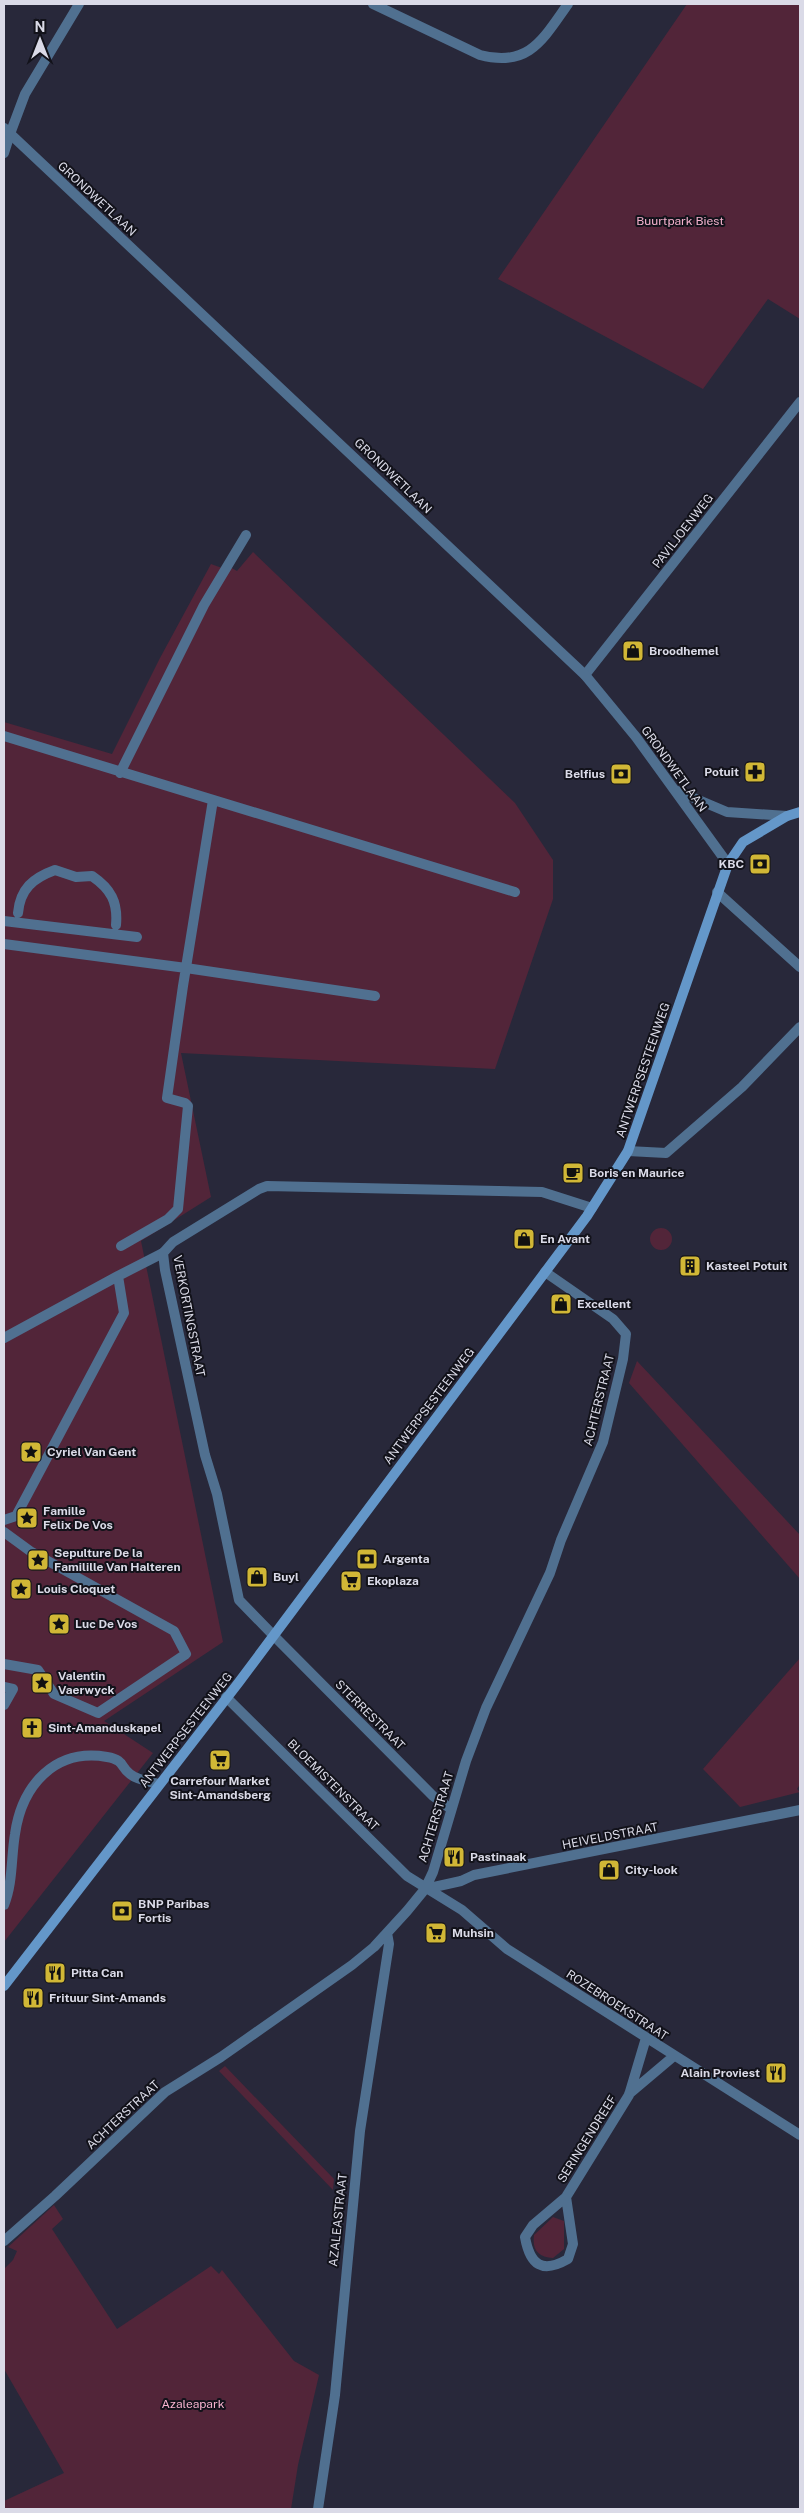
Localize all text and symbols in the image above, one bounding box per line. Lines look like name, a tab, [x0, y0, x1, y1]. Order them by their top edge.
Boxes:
north arrow	[15, 15, 65, 65]
text: N	[35, 19, 45, 35]
street label: GRONDWETLAAN	[55, 159, 139, 239]
park label: Buurtpark Biest	[636, 214, 724, 228]
street label: GRONDWETLAAN	[351, 435, 435, 517]
street label: PAVILJOENWEG	[650, 491, 716, 571]
shop icon: Broodhemel	[621, 639, 645, 663]
place label: Broodhemel	[649, 644, 719, 658]
street label: GRONDWETLAAN	[638, 724, 710, 814]
pharmacy icon: Potuit	[743, 760, 767, 784]
bank icon: Belfius	[609, 762, 633, 786]
place label: Potuit	[704, 765, 739, 779]
place label: Belfius	[565, 767, 605, 781]
bank icon: KBC	[748, 852, 772, 876]
place label: KBC	[719, 857, 744, 871]
street label: ANTWERPSESTEENWEG	[613, 1000, 673, 1140]
cafe icon: Boris en Maurice	[561, 1161, 585, 1185]
place label: Boris en Maurice	[589, 1166, 685, 1180]
shop icon: En Avant	[512, 1227, 536, 1251]
place label: En Avant	[540, 1232, 590, 1246]
street label: VERKORTINGSTRAAT	[170, 1254, 208, 1378]
building icon: Kasteel Potuit	[678, 1254, 702, 1278]
place label: Kasteel Potuit	[706, 1259, 787, 1273]
shop icon: Excellent	[549, 1292, 573, 1316]
place label: Excellent	[577, 1297, 631, 1311]
street label: ANTWERPSESTEENWEG	[381, 1345, 477, 1467]
street label: ACHTERSTRAAT	[581, 1352, 617, 1448]
place icon: Cyriel Van Gent	[19, 1440, 43, 1464]
place label: Cyriel Van Gent	[47, 1445, 136, 1459]
place label: Famille Felix De Vos	[43, 1504, 113, 1532]
place icon: Famille Felix De Vos	[15, 1506, 39, 1530]
place label: Sepulture De la Familille Van Halteren	[54, 1546, 181, 1574]
bank icon: Argenta	[355, 1547, 379, 1571]
place icon: Sepulture De la Familille Van Halteren	[26, 1548, 50, 1572]
place label: Argenta	[383, 1552, 430, 1566]
shop icon: Buyl	[245, 1565, 269, 1589]
supermarket icon: Ekoplaza	[339, 1569, 363, 1593]
place label: Buyl	[273, 1570, 299, 1584]
place label: Ekoplaza	[367, 1574, 419, 1588]
place icon: Louis Cloquet	[9, 1577, 33, 1601]
place label: Louis Cloquet	[37, 1582, 115, 1596]
place icon: Luc De Vos	[47, 1612, 71, 1636]
place label: Luc De Vos	[75, 1617, 137, 1631]
place label: Valentin Vaerwyck	[58, 1669, 114, 1697]
street label: ANTWERPSESTEENWEG	[137, 1670, 235, 1790]
place icon: Valentin Vaerwyck	[30, 1671, 54, 1695]
street label: STERRESTRAAT	[332, 1677, 408, 1753]
church icon: Sint-Amanduskapel	[20, 1716, 44, 1740]
place label: Sint-Amanduskapel	[48, 1721, 161, 1735]
street label: BLOEMISTENSTRAAT	[285, 1737, 381, 1833]
supermarket icon: Carrefour Market Sint-Amandsberg	[208, 1748, 232, 1772]
street label: ACHTERSTRAAT	[416, 1770, 456, 1864]
place label: Carrefour Market Sint-Amandsberg	[169, 1774, 271, 1802]
street label: HEIVELDSTRAAT	[561, 1820, 659, 1852]
restaurant icon: Pastinaak	[442, 1845, 466, 1869]
place label: Pastinaak	[470, 1850, 527, 1864]
shop icon: City-look	[597, 1858, 621, 1882]
place label: City-look	[625, 1863, 678, 1877]
place label: BNP Paribas Fortis	[138, 1897, 209, 1925]
bank icon: BNP Paribas Fortis	[110, 1899, 134, 1923]
supermarket icon: Muhsin	[424, 1921, 448, 1945]
place label: Muhsin	[452, 1926, 494, 1940]
restaurant icon: Pitta Can	[43, 1961, 67, 1985]
place label: Pitta Can	[71, 1966, 123, 1980]
street label: ROZEBROEKSTRAAT	[564, 1967, 670, 2043]
restaurant icon: Frituur Sint-Amands	[21, 1986, 45, 2010]
place label: Frituur Sint-Amands	[49, 1991, 166, 2005]
restaurant icon: Alain Proviest	[764, 2061, 788, 2085]
place label: Alain Proviest	[680, 2066, 760, 2080]
street label: ACHTERSTRAAT	[84, 2078, 162, 2152]
street label: SERINGENDREEF	[555, 2093, 619, 2185]
street label: AZALEASTRAAT	[326, 2173, 350, 2267]
park label: Azaleapark	[162, 2397, 225, 2411]

